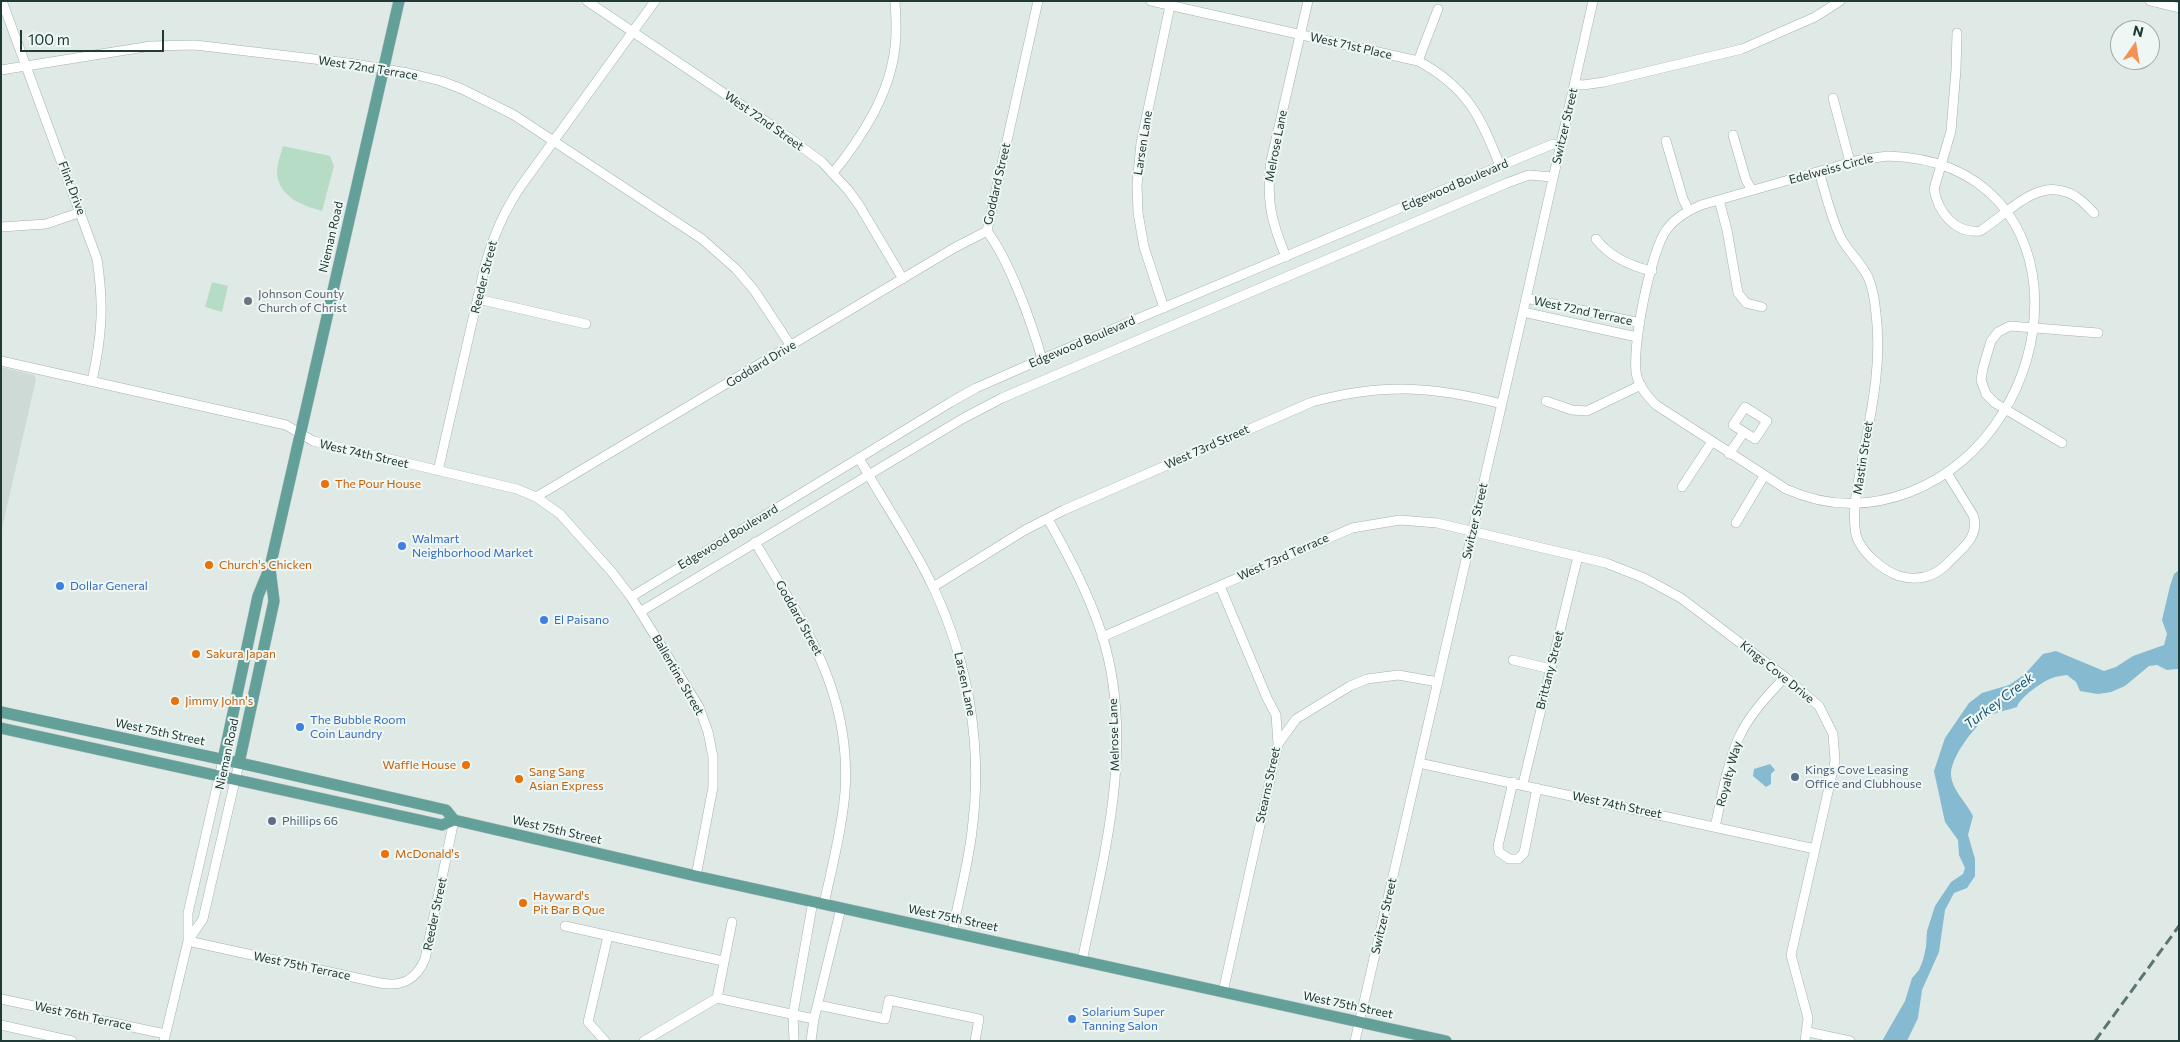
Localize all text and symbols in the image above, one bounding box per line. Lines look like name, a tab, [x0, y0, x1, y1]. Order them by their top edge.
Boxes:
scale bar	[22, 20, 166, 52]
north arrow	[2110, 20, 2160, 70]
text: N	[2131, 21, 2145, 40]
text: 100 m	[28, 30, 70, 48]
street label: West 71st Place	[1309, 30, 1393, 62]
street label: West 72nd Terrace	[317, 53, 419, 83]
street label: Switzer Street	[1549, 87, 1581, 165]
street label: West 72nd Street	[722, 88, 806, 154]
street label: Melrose Lane	[1262, 109, 1290, 183]
street label: Larsen Lane	[1131, 110, 1155, 176]
street label: Goddard Street	[981, 142, 1013, 226]
street label: Edelweiss Circle	[1787, 151, 1875, 187]
street label: Edgewood Boulevard	[1400, 156, 1510, 214]
street label: Flint Drive	[55, 159, 89, 217]
street label: Nieman Road	[316, 200, 346, 274]
street label: Reeder Street	[468, 239, 500, 315]
place label: Johnson County Church of Christ	[258, 287, 347, 315]
street label: West 72nd Terrace	[1532, 294, 1634, 328]
marker: Johnson County Church of Christ	[242, 295, 254, 307]
street label: Edgewood Boulevard	[1027, 313, 1137, 371]
street label: Goddard Drive	[723, 338, 799, 390]
street label: Mastin Street	[1850, 420, 1876, 496]
street label: West 73rd Street	[1162, 422, 1252, 472]
street label: West 74th Street	[318, 437, 410, 471]
place label: The Pour House	[335, 477, 421, 491]
marker: The Pour House	[319, 478, 331, 490]
street label: Switzer Street	[1459, 482, 1491, 560]
street label: Edgewood Boulevard	[675, 501, 781, 573]
street label: West 73rd Terrace	[1235, 530, 1331, 584]
place label: Walmart Neighborhood Market	[412, 532, 533, 560]
marker: Walmart Neighborhood Market	[396, 540, 408, 552]
place label: Church's Chicken	[219, 558, 312, 572]
marker: Church's Chicken	[203, 559, 215, 571]
street label: Goddard Street	[772, 578, 826, 658]
place label: Dollar General	[70, 579, 148, 593]
marker: Dollar General	[54, 580, 66, 592]
place label: El Paisano	[554, 613, 609, 627]
marker: El Paisano	[538, 614, 550, 626]
street label: Brittany Street	[1533, 629, 1567, 711]
street label: Ballentine Street	[649, 632, 707, 718]
street label: Kings Cove Drive	[1737, 638, 1817, 706]
place label: Sakura Japan	[206, 647, 276, 661]
marker: Sakura Japan	[190, 648, 202, 660]
street label: Larsen Lane	[951, 651, 979, 717]
water label: Turkey Creek	[1961, 669, 2037, 733]
place label: Jimmy John's	[185, 694, 253, 708]
marker: Jimmy John's	[169, 695, 181, 707]
street label: Melrose Lane	[1106, 698, 1122, 772]
place label: The Bubble Room Coin Laundry	[310, 713, 406, 741]
street label: West 75th Street	[114, 715, 206, 749]
street label: Nieman Road	[212, 717, 242, 791]
marker: The Bubble Room Coin Laundry	[294, 721, 306, 733]
street label: Royalty Way	[1713, 740, 1745, 808]
street label: Stearns Street	[1253, 746, 1283, 824]
place label: Waffle House	[383, 758, 456, 772]
marker: Waffle House	[460, 759, 472, 771]
place label: Kings Cove Leasing Office and Clubhouse	[1805, 763, 1922, 791]
place label: Sang Sang Asian Express	[529, 765, 604, 793]
marker: Kings Cove Leasing Office and Clubhouse	[1789, 771, 1801, 783]
marker: Sang Sang Asian Express	[513, 773, 525, 785]
street label: West 74th Street	[1571, 788, 1663, 822]
street label: West 75th Street	[511, 813, 603, 847]
place label: Phillips 66	[282, 814, 338, 828]
marker: Phillips 66	[266, 815, 278, 827]
place label: McDonald's	[395, 847, 459, 861]
marker: McDonald's	[379, 848, 391, 860]
street label: Reeder Street	[420, 876, 450, 952]
street label: Switzer Street	[1368, 877, 1400, 955]
place label: Hayward's Pit Bar B Que	[533, 889, 605, 917]
marker: Hayward's Pit Bar B Que	[517, 897, 529, 909]
street label: West 75th Street	[907, 901, 999, 935]
street label: West 75th Terrace	[252, 949, 352, 983]
street label: West 75th Street	[1302, 988, 1394, 1022]
street label: West 76th Terrace	[33, 999, 133, 1033]
place label: Solarium Super Tanning Salon	[1082, 1005, 1165, 1033]
marker: Solarium Super Tanning Salon	[1066, 1013, 1078, 1025]

